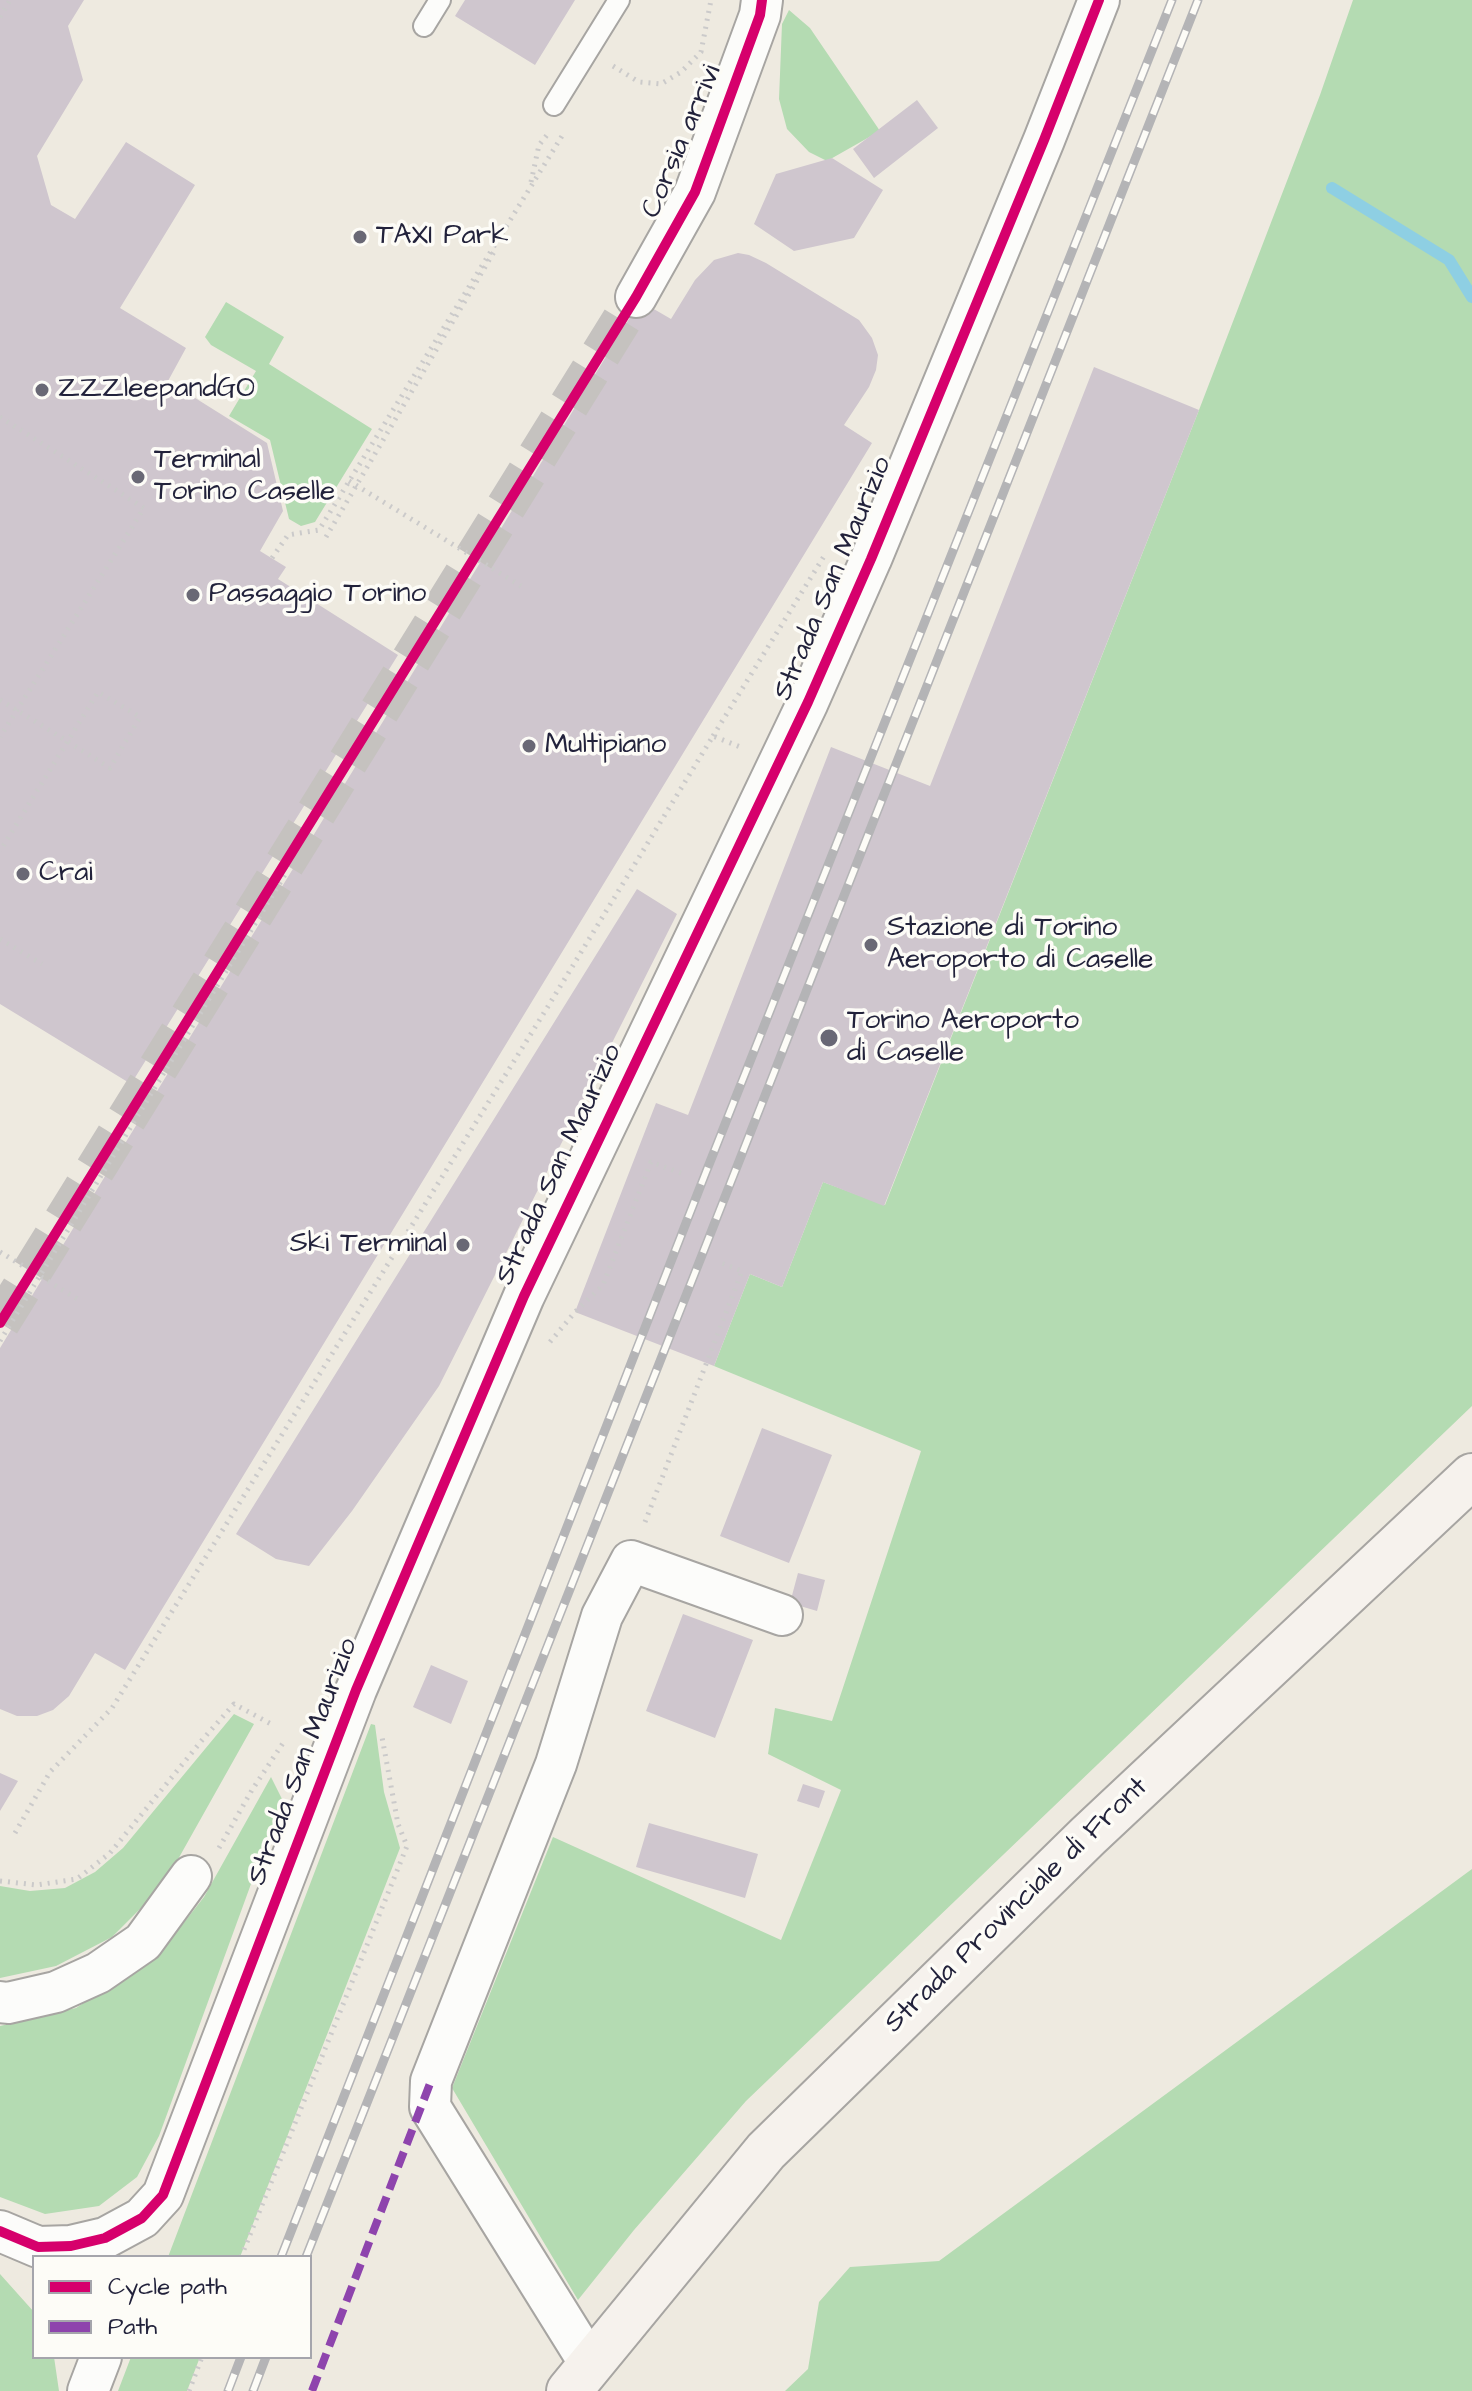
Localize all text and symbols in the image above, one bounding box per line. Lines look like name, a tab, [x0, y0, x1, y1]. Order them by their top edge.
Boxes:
street label: Corsia arrivi	[636, 60, 730, 224]
place label: TAXI Park	[376, 220, 508, 254]
marker: TAXI Park	[351, 228, 369, 246]
place label: ZZZleepandGO	[58, 373, 255, 407]
marker: ZZZleepandGO	[33, 381, 51, 399]
place label: Terminal Torino Caselle	[154, 444, 335, 510]
street label: Strada San Maurizio	[767, 452, 901, 706]
marker: Terminal Torino Caselle	[129, 468, 147, 486]
place label: Passaggio Torino	[209, 578, 426, 612]
marker: Passaggio Torino	[184, 586, 202, 604]
place label: Multipiano	[545, 729, 666, 763]
marker: Multipiano	[520, 737, 538, 755]
place label: Crai	[39, 857, 93, 891]
marker: Crai	[14, 865, 32, 883]
place label: Stazione di Torino Aeroporto di Caselle	[887, 912, 1153, 978]
marker: Stazione di Torino Aeroporto di Caselle	[862, 936, 880, 954]
place label: Torino Aeroporto di Caselle	[847, 1005, 1079, 1071]
marker: Torino Aeroporto di Caselle	[818, 1027, 840, 1049]
street label: Strada San Maurizio	[490, 1039, 630, 1291]
place label: Ski Terminal	[290, 1228, 447, 1262]
marker: Ski Terminal	[454, 1236, 472, 1254]
street label: Strada San Maurizio	[241, 1634, 367, 1890]
street label: Strada Provinciale di Front	[878, 1771, 1156, 2041]
legend	[32, 2255, 312, 2359]
text: Cycle path	[108, 2270, 227, 2304]
text: Path	[108, 2310, 157, 2344]

